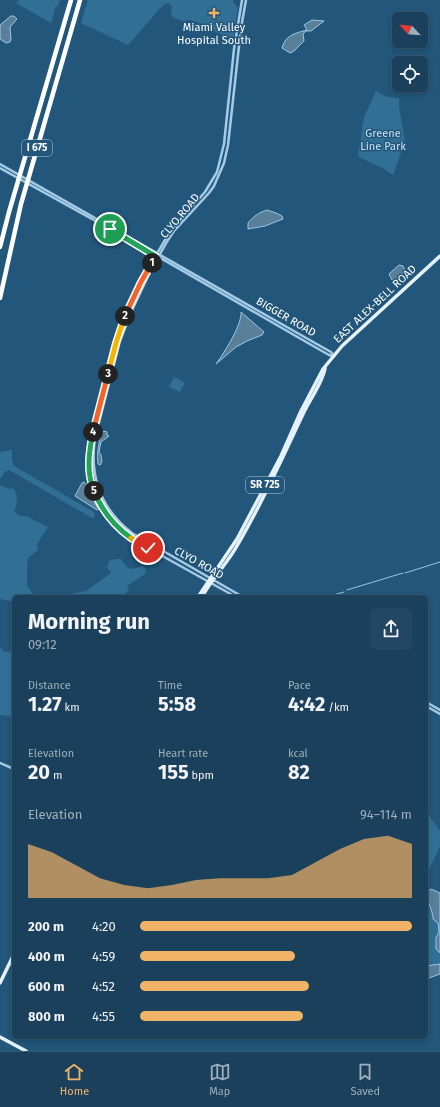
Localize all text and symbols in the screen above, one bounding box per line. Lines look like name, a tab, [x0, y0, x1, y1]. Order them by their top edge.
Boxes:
marker: Miami Valley Hospital South	[208, 7, 220, 19]
north arrow	[392, 12, 428, 48]
map controls	[392, 12, 428, 92]
place label: Miami Valley Hospital South	[177, 21, 251, 47]
button: locate	[392, 56, 428, 92]
park label: Greene Line Park	[360, 127, 406, 153]
road number: I 675	[22, 140, 52, 156]
street label: CLYO ROAD	[158, 191, 202, 241]
pin	[93, 212, 127, 246]
icon: arrive	[99, 218, 121, 240]
pin: 1	[142, 253, 162, 273]
text: 1	[149, 256, 155, 269]
street label: EAST ALEX-BELL ROAD	[331, 262, 419, 346]
street label: BIGGER ROAD	[254, 295, 318, 339]
pin: 2	[115, 306, 135, 326]
text: 2	[122, 309, 128, 322]
pin: 3	[98, 364, 118, 384]
text: 3	[105, 367, 111, 380]
pin: 4	[83, 422, 103, 442]
text: 4	[90, 425, 96, 438]
road number: SR 725	[246, 477, 284, 493]
pin: 5	[84, 481, 104, 501]
text: 5	[91, 484, 97, 497]
pin	[131, 531, 165, 565]
icon: check	[137, 537, 159, 559]
street label: CLYO ROAD	[172, 544, 226, 582]
text: Morning run	[28, 608, 150, 635]
button: share	[370, 608, 412, 650]
text: 09:12	[28, 637, 57, 652]
text: Distance	[28, 679, 71, 692]
text: Time	[158, 679, 182, 692]
text: Pace	[288, 679, 311, 692]
text: 1.27	[28, 692, 62, 716]
text: 5:58	[158, 692, 196, 716]
text: 4:42	[288, 692, 325, 716]
text: km	[62, 701, 80, 714]
text: /km	[325, 701, 349, 714]
text: Elevation	[28, 747, 74, 760]
text: Heart rate	[158, 747, 208, 760]
text: kcal	[288, 747, 308, 760]
text: 20	[28, 760, 50, 784]
text: 155	[158, 760, 189, 784]
text: 82	[288, 760, 310, 784]
text: m	[50, 769, 62, 782]
text: bpm	[189, 769, 214, 782]
text: Elevation	[28, 807, 82, 822]
text: 94–114 m	[360, 807, 412, 822]
text: 200 m	[28, 919, 64, 934]
text: 4:20	[92, 919, 116, 934]
text: 400 m	[28, 949, 65, 964]
text: 4:59	[92, 949, 115, 964]
text: 600 m	[28, 979, 65, 994]
text: 4:52	[92, 979, 115, 994]
text: 800 m	[28, 1009, 65, 1024]
text: 4:55	[92, 1009, 115, 1024]
tab: Home	[60, 1061, 89, 1098]
tab: Map	[209, 1061, 231, 1098]
tab: Saved	[350, 1061, 380, 1098]

